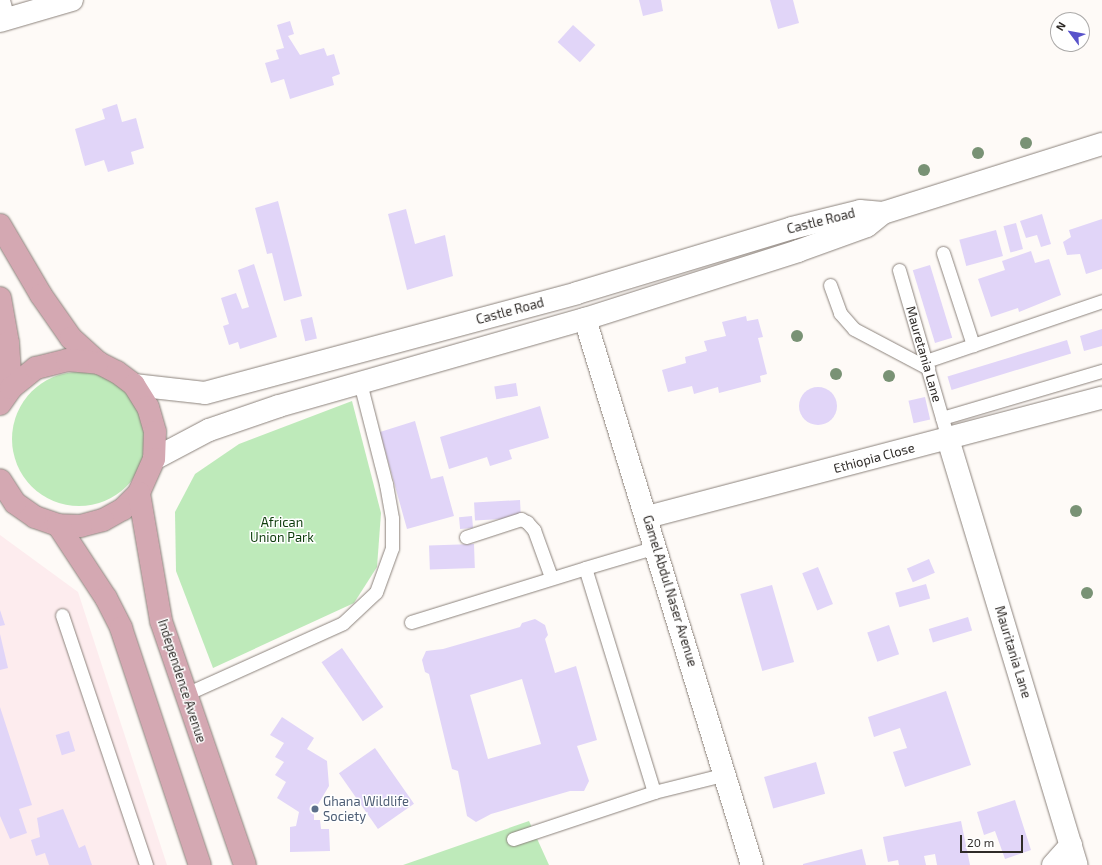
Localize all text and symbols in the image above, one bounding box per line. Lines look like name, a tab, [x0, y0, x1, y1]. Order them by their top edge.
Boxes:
north arrow	[1050, 12, 1090, 52]
text: N	[1053, 19, 1068, 33]
street label: Castle Road	[785, 205, 857, 237]
street label: Castle Road	[474, 294, 546, 328]
street label: Mauretania Lane	[903, 304, 945, 404]
street label: Ethiopia Close	[832, 440, 916, 476]
street label: Gamel Abdul Naser Avenue	[639, 513, 701, 669]
park label: African Union Park	[250, 515, 314, 546]
street label: Mauritania Lane	[992, 604, 1034, 700]
street label: Independence Avenue	[155, 617, 209, 745]
place label: Ghana Wildlife Society	[323, 794, 409, 825]
marker: Ghana Wildlife Society	[310, 804, 320, 814]
scale bar	[962, 827, 1025, 853]
text: 20 m	[967, 835, 994, 849]

